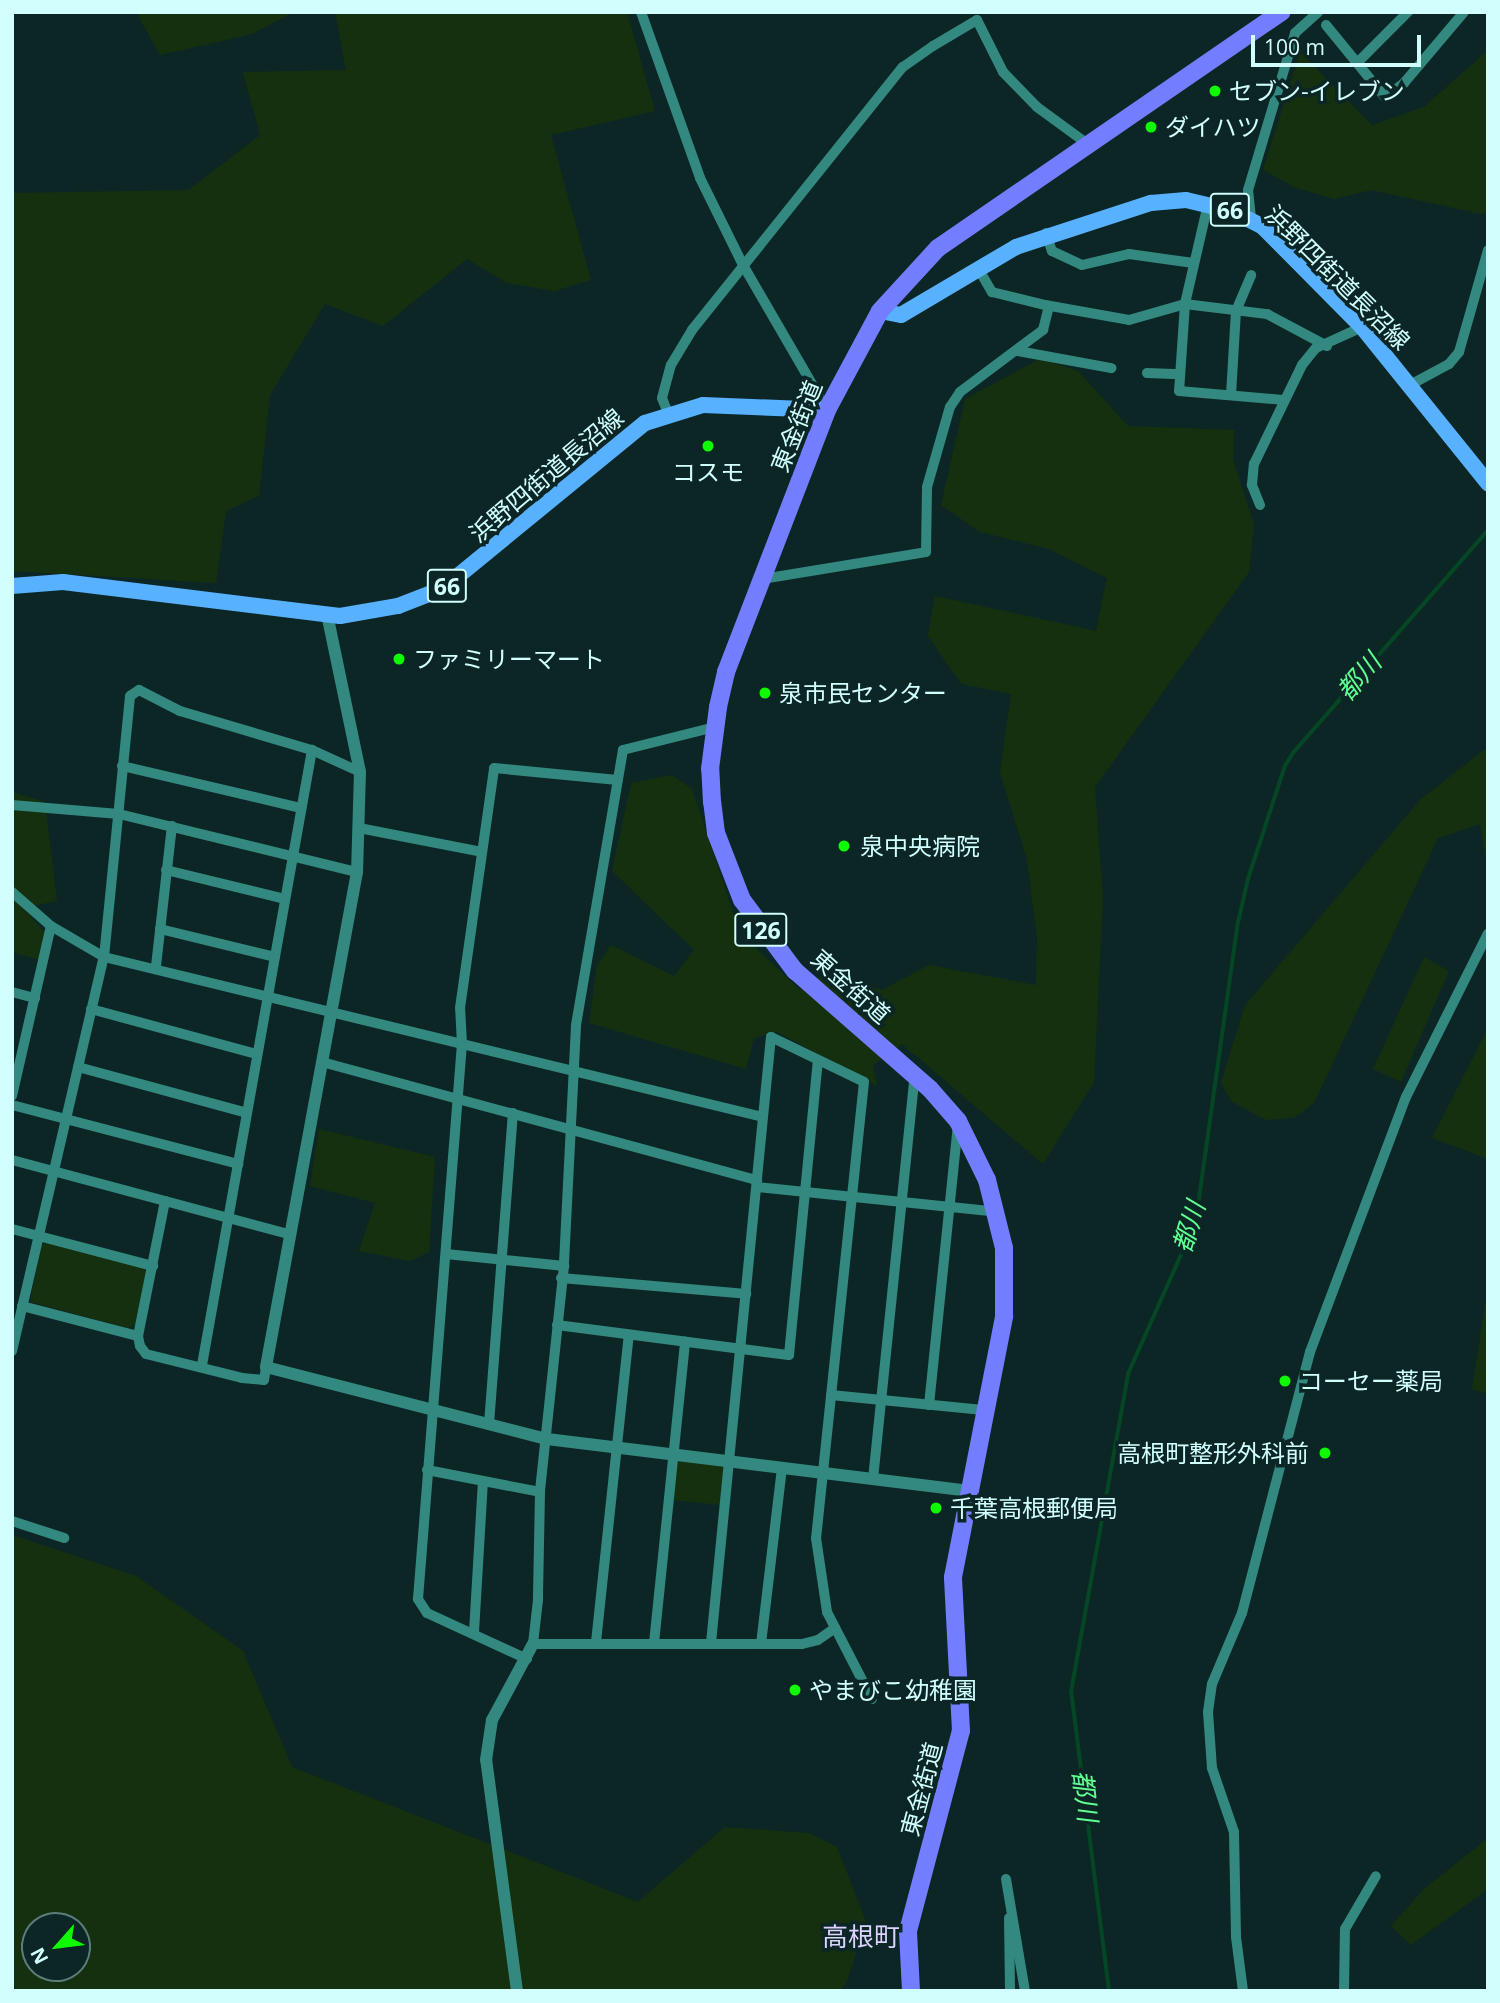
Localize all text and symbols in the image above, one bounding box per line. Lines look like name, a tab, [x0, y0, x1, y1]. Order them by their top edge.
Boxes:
scale bar	[1255, 21, 1425, 65]
text: 100 m	[1264, 33, 1325, 61]
place label: セブン-イレブン	[1229, 77, 1405, 105]
marker: セブン-イレブン	[1207, 83, 1223, 99]
place label: ダイハツ	[1165, 113, 1261, 141]
marker: ダイハツ	[1143, 119, 1159, 135]
road number: 66	[1209, 190, 1251, 230]
street label: 浜野四街道長沼線	[1260, 199, 1416, 355]
street label: 東金街道	[765, 376, 827, 476]
street label: 浜野四街道長沼線	[463, 402, 629, 548]
marker: コスモ	[700, 438, 716, 454]
place label: コスモ	[672, 458, 744, 486]
road number: 66	[426, 566, 468, 606]
place label: ファミリーマート	[413, 645, 605, 673]
water label: 都川	[1330, 647, 1388, 707]
marker: ファミリーマート	[391, 651, 407, 667]
place label: 泉市民センター	[779, 679, 947, 707]
marker: 泉市民センター	[757, 685, 773, 701]
place label: 泉中央病院	[860, 832, 980, 860]
marker: 泉中央病院	[834, 836, 854, 856]
road number: 126	[733, 911, 789, 950]
street label: 東金街道	[806, 943, 896, 1029]
water label: 都川	[1166, 1198, 1212, 1256]
place label: コーセー薬局	[1299, 1367, 1443, 1395]
marker: コーセー薬局	[1277, 1373, 1293, 1389]
place label: 高根町整形外科前	[1117, 1439, 1309, 1467]
marker: 高根町整形外科前	[1315, 1443, 1335, 1463]
place label: 千葉高根郵便局	[950, 1494, 1118, 1522]
marker: 千葉高根郵便局	[928, 1500, 944, 1516]
place label: やまびこ幼稚園	[809, 1676, 977, 1704]
marker: やまびこ幼稚園	[787, 1682, 803, 1698]
street label: 東金街道	[895, 1739, 947, 1839]
water label: 都川	[1066, 1768, 1104, 1824]
north arrow	[21, 1912, 91, 1982]
district label: 高根町	[822, 1921, 900, 1953]
text: N	[24, 1943, 54, 1969]

